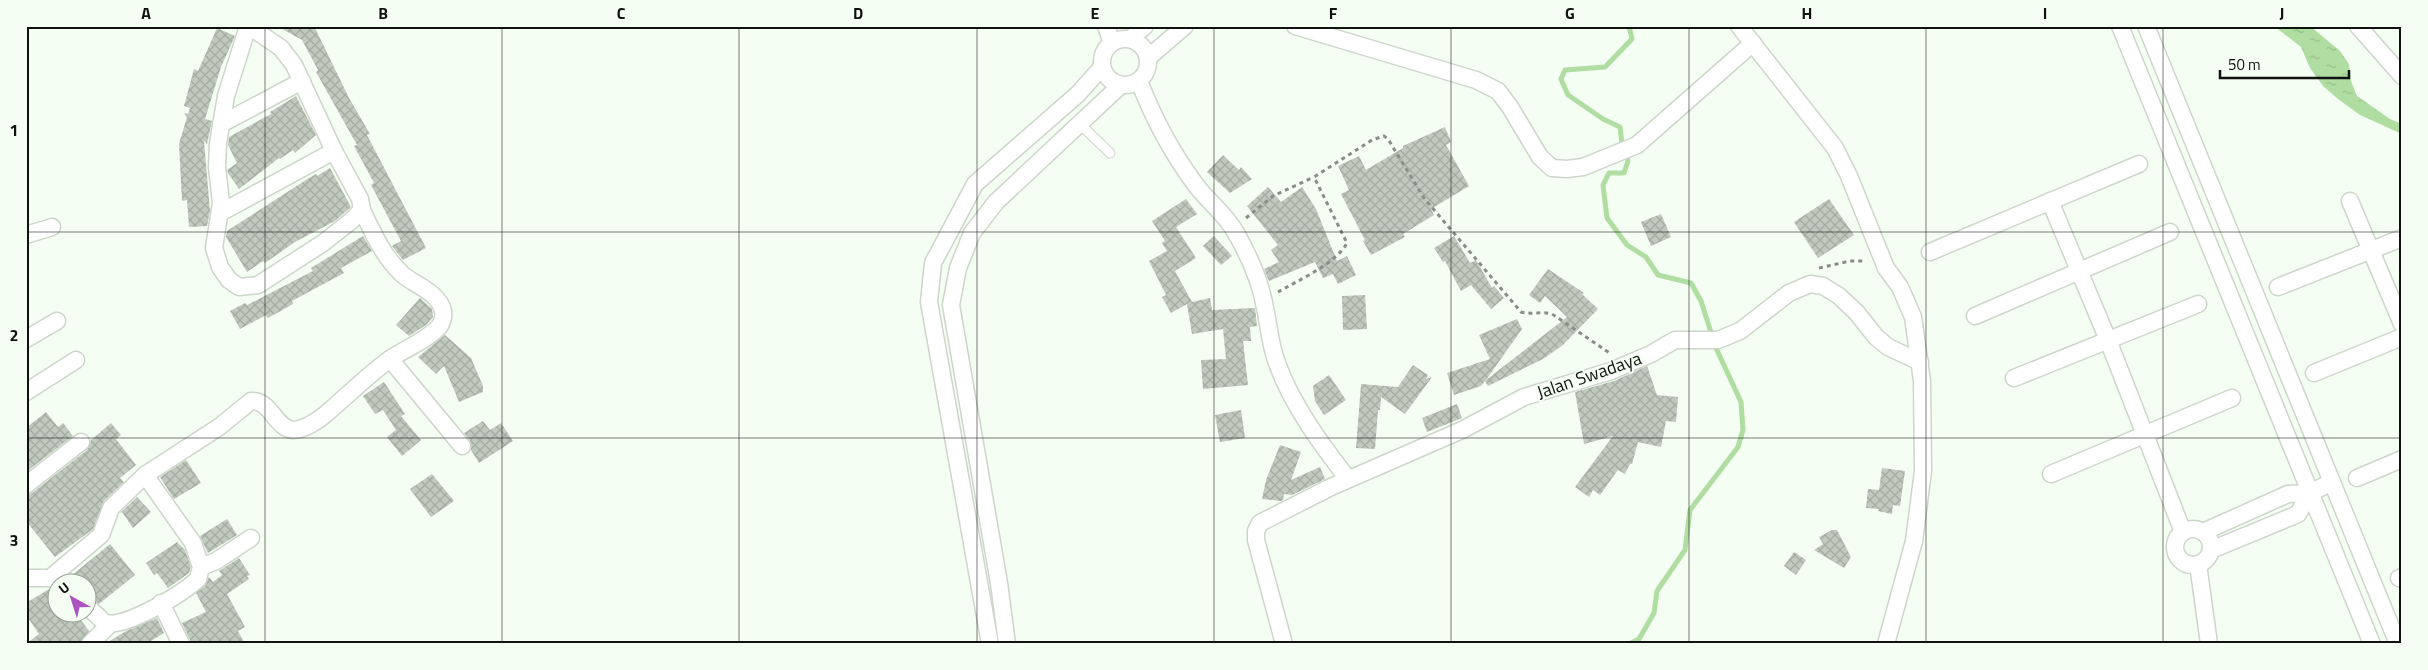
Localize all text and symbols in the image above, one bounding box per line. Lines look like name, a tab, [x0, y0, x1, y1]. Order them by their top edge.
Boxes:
text: A	[141, 1, 151, 25]
text: B	[378, 1, 388, 25]
text: C	[617, 1, 626, 25]
text: D	[853, 1, 863, 25]
text: E	[1091, 1, 1100, 25]
text: F	[1329, 1, 1338, 25]
text: G	[1565, 1, 1575, 25]
text: H	[1802, 1, 1812, 25]
text: I	[2043, 1, 2047, 25]
text: J	[2280, 1, 2284, 25]
scale bar	[2220, 48, 2349, 80]
text: 50 m	[2228, 53, 2261, 76]
text: 1	[10, 118, 18, 142]
text: 2	[10, 323, 18, 347]
street label: Jalan Swadaya	[1533, 344, 1645, 406]
text: 3	[10, 528, 18, 552]
north arrow	[48, 572, 98, 622]
text: U	[53, 576, 74, 599]

